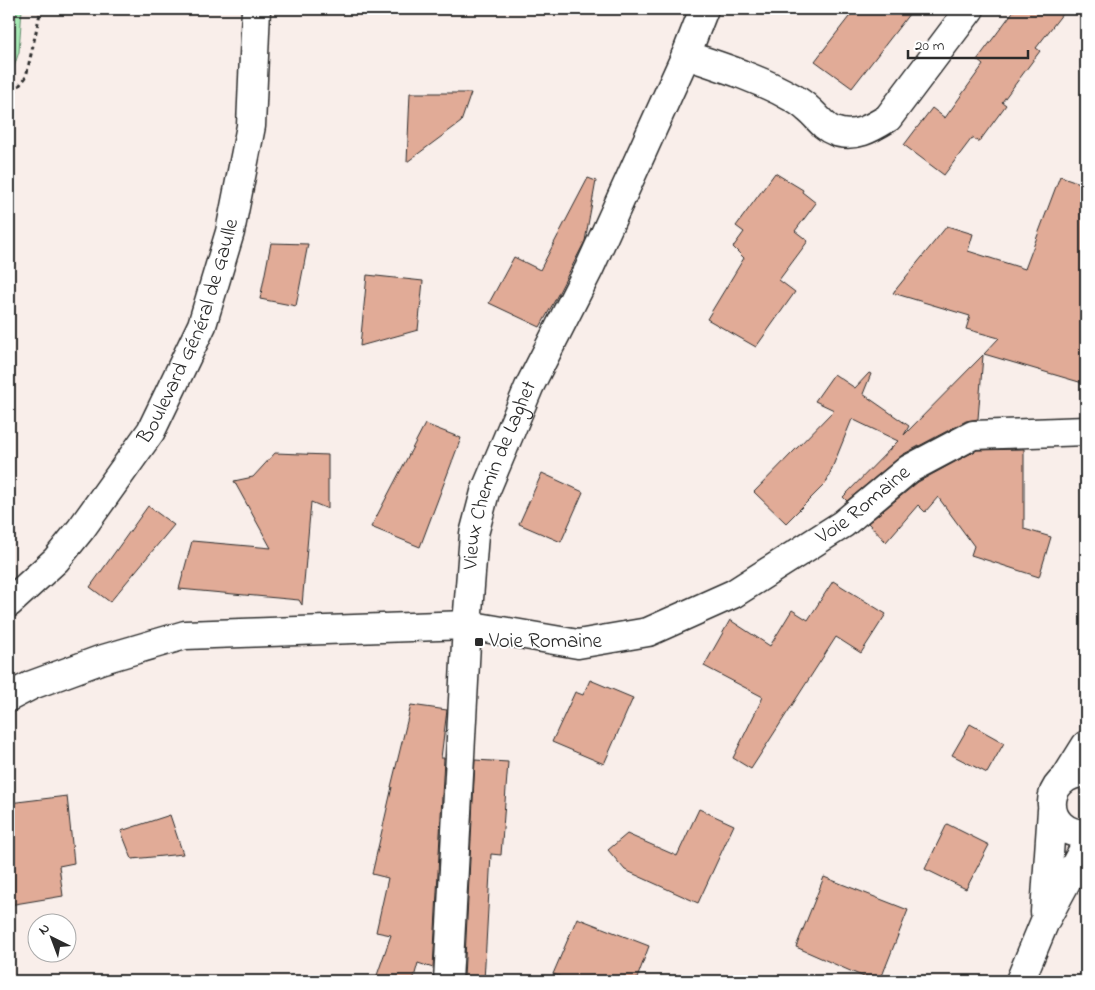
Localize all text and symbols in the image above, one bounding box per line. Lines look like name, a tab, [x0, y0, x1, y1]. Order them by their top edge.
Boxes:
scale bar	[908, 28, 1028, 60]
text: 20 m	[915, 35, 945, 57]
street label: Boulevard Général de Gaulle	[130, 216, 247, 452]
street label: Vieux Chemin de Laghet	[456, 376, 545, 572]
street label: Voie Romaine	[810, 458, 918, 553]
place label: Voie Romaine	[488, 627, 603, 657]
marker: Voie Romaine	[473, 636, 485, 648]
north arrow	[28, 912, 78, 962]
text: N	[34, 918, 55, 940]

